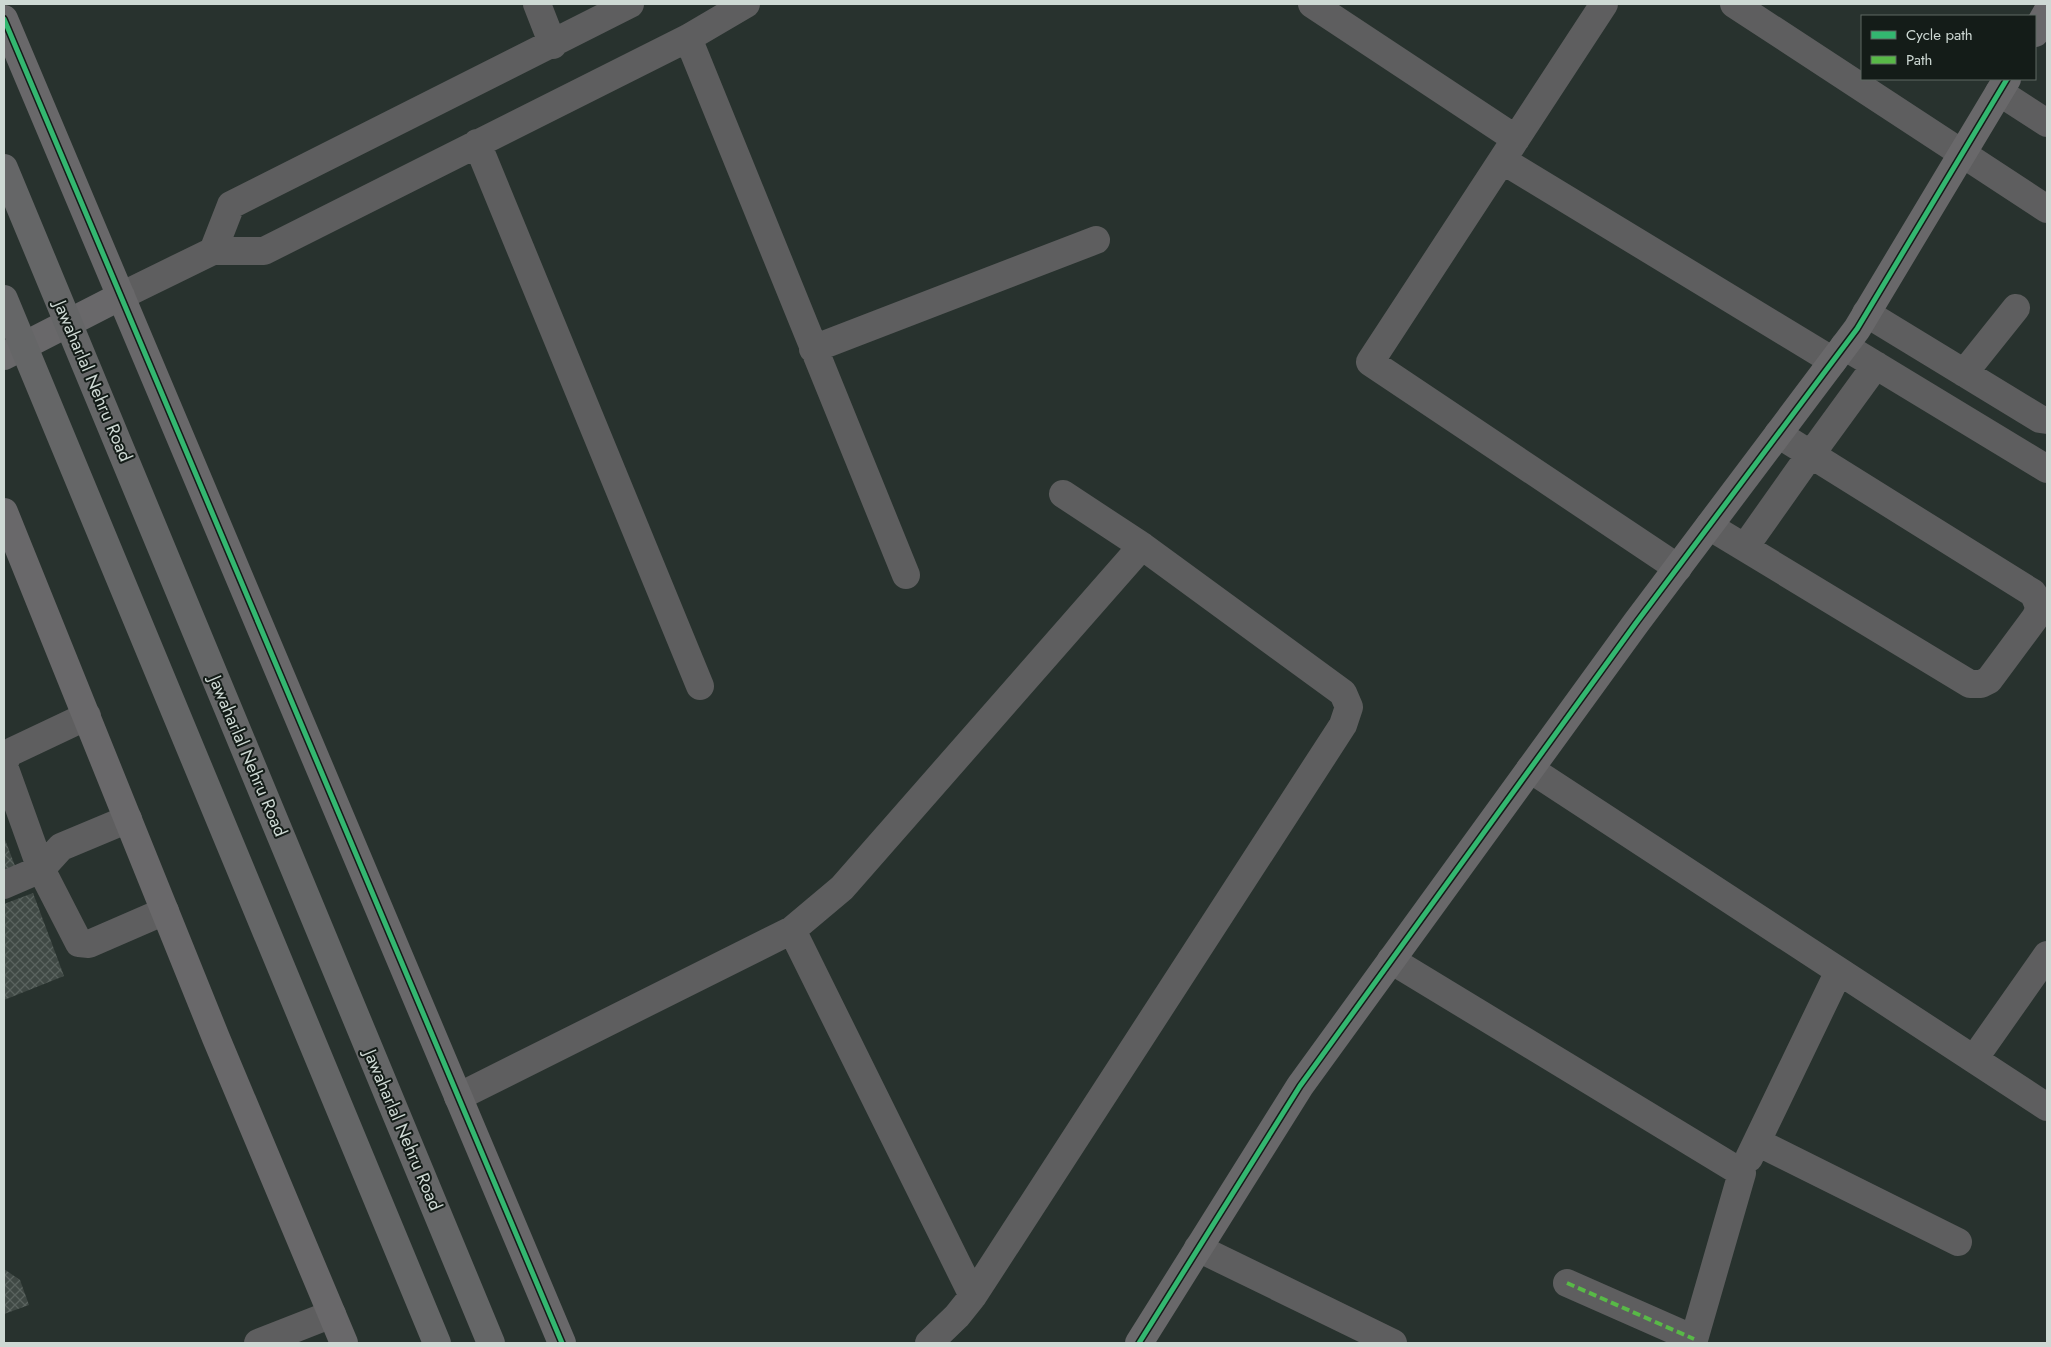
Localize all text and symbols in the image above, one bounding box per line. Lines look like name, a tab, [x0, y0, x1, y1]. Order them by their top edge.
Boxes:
legend	[1861, 15, 2036, 80]
text: Cycle path	[1906, 24, 1973, 46]
text: Path	[1906, 49, 1932, 71]
street label: Jawaharlal Nehru Road	[46, 294, 139, 466]
street label: Jawaharlal Nehru Road	[201, 669, 294, 841]
street label: Jawaharlal Nehru Road	[356, 1043, 449, 1215]

